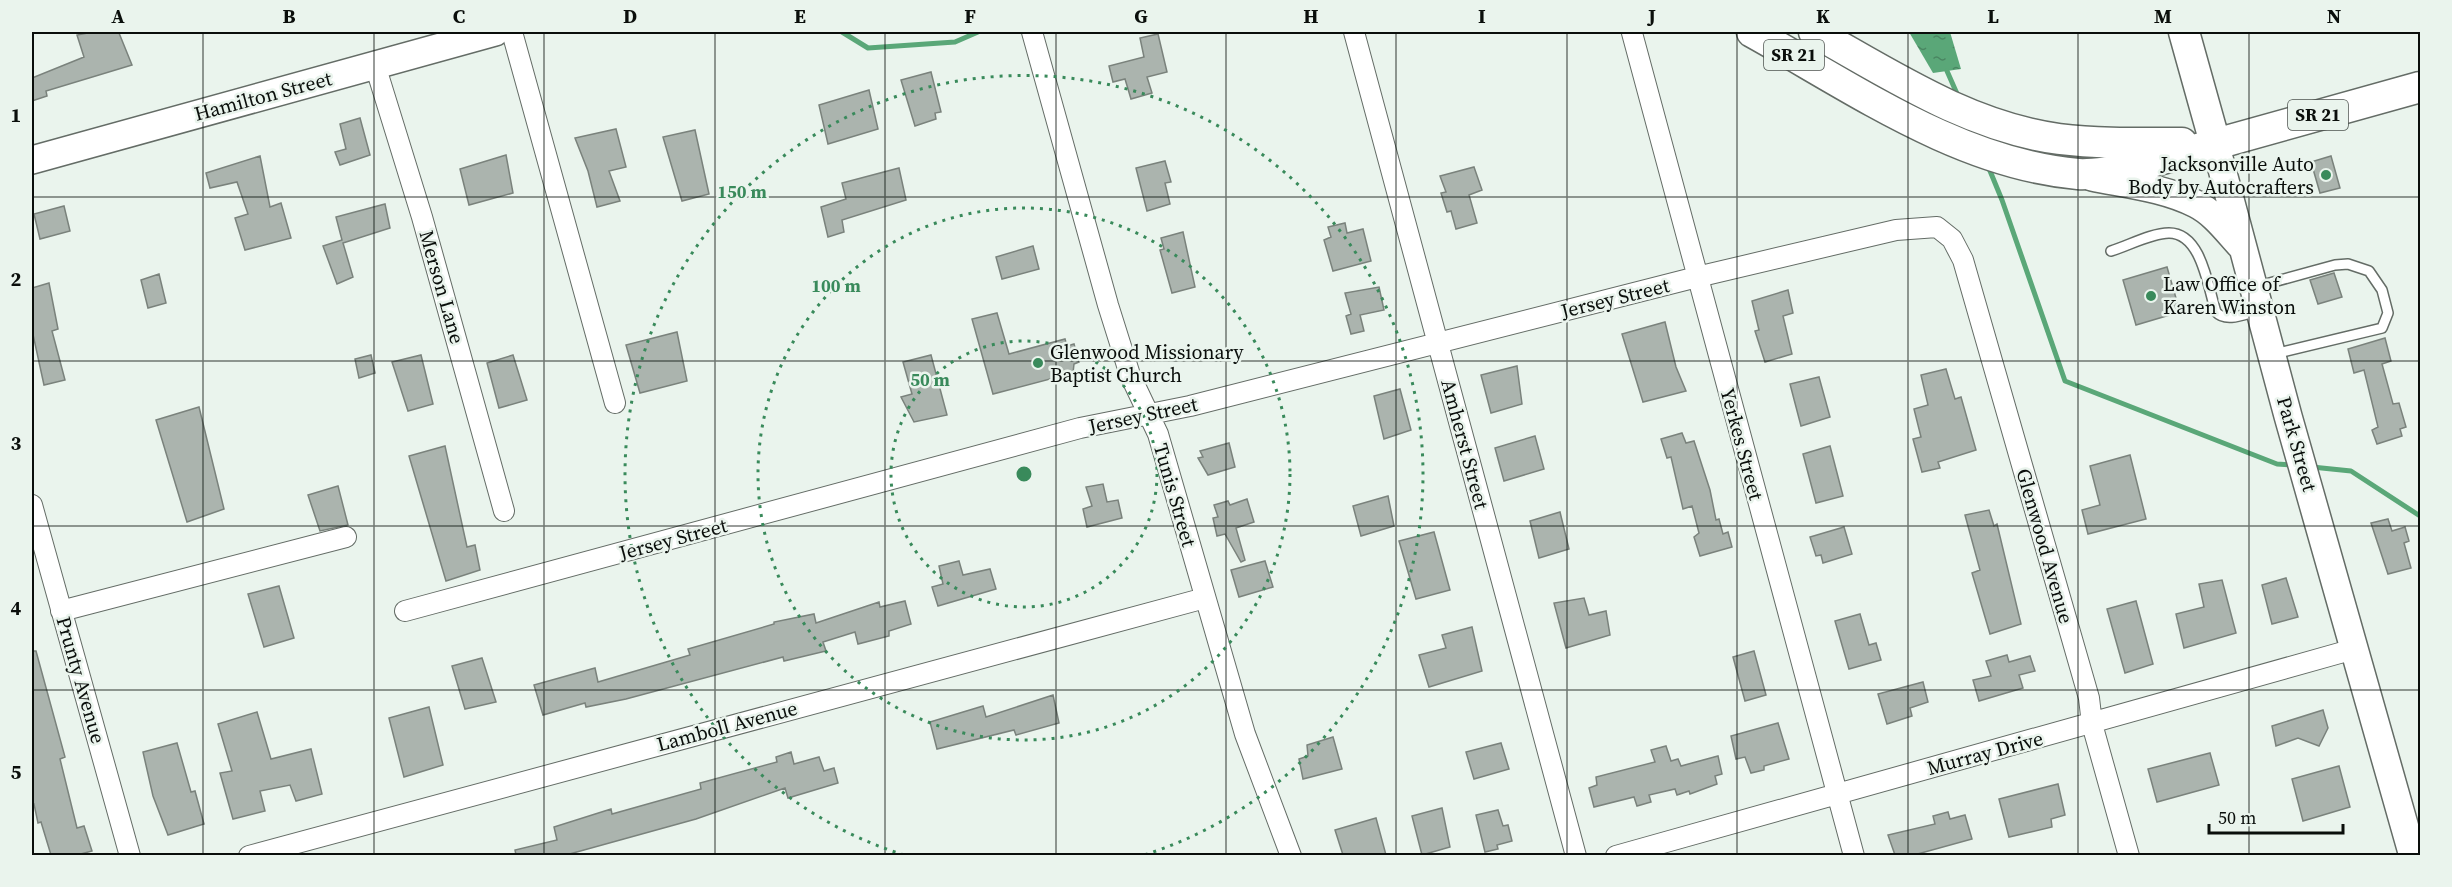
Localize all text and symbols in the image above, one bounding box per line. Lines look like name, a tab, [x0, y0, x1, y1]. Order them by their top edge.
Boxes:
text: A	[111, 2, 125, 30]
text: B	[282, 2, 296, 30]
text: C	[453, 2, 465, 30]
text: D	[623, 2, 637, 30]
text: E	[794, 2, 806, 30]
text: F	[964, 2, 976, 30]
text: G	[1134, 2, 1148, 30]
text: H	[1303, 2, 1319, 30]
text: I	[1478, 2, 1486, 30]
text: J	[1646, 2, 1656, 30]
text: K	[1816, 2, 1830, 30]
text: L	[1987, 2, 1999, 30]
text: M	[2154, 2, 2172, 30]
text: N	[2327, 2, 2341, 30]
road number: SR 21	[1764, 40, 1824, 70]
street label: Hamilton Street	[191, 64, 335, 128]
road number: SR 21	[2288, 100, 2348, 130]
text: 1	[11, 101, 21, 129]
place label: Jacksonville Auto Body by Autocrafters	[2128, 150, 2314, 201]
marker: Jacksonville Auto Body by Autocrafters	[2319, 168, 2333, 182]
text: 150 m	[717, 179, 767, 204]
street label: Merson Lane	[412, 227, 472, 347]
text: 2	[11, 265, 22, 293]
place label: Law Office of Karen Winston	[2163, 270, 2296, 321]
street label: Jersey Street	[1557, 271, 1673, 325]
text: 100 m	[811, 273, 861, 298]
marker: Law Office of Karen Winston	[2144, 289, 2158, 303]
place label: Glenwood Missionary Baptist Church	[1050, 338, 1244, 389]
marker: Glenwood Missionary Baptist Church	[1031, 356, 1045, 370]
text: 50 m	[910, 367, 950, 392]
street label: Amherst Street	[1434, 376, 1496, 512]
street label: Yerkes Street	[1714, 385, 1771, 504]
street label: Jersey Street	[1085, 390, 1201, 440]
street label: Park Street	[2270, 393, 2324, 495]
text: 3	[11, 429, 22, 457]
street label: Tunis Street	[1147, 440, 1203, 550]
centre of rings	[1014, 464, 1034, 484]
street label: Glenwood Avenue	[2010, 465, 2080, 627]
street label: Jersey Street	[615, 511, 731, 567]
text: 4	[11, 594, 22, 622]
street label: Prunty Avenue	[50, 613, 112, 747]
street label: Lamboll Avenue	[654, 694, 800, 758]
street label: Murray Drive	[1924, 724, 2046, 782]
text: 5	[11, 758, 22, 786]
scale bar	[2209, 797, 2342, 835]
text: 50 m	[2218, 805, 2256, 830]

